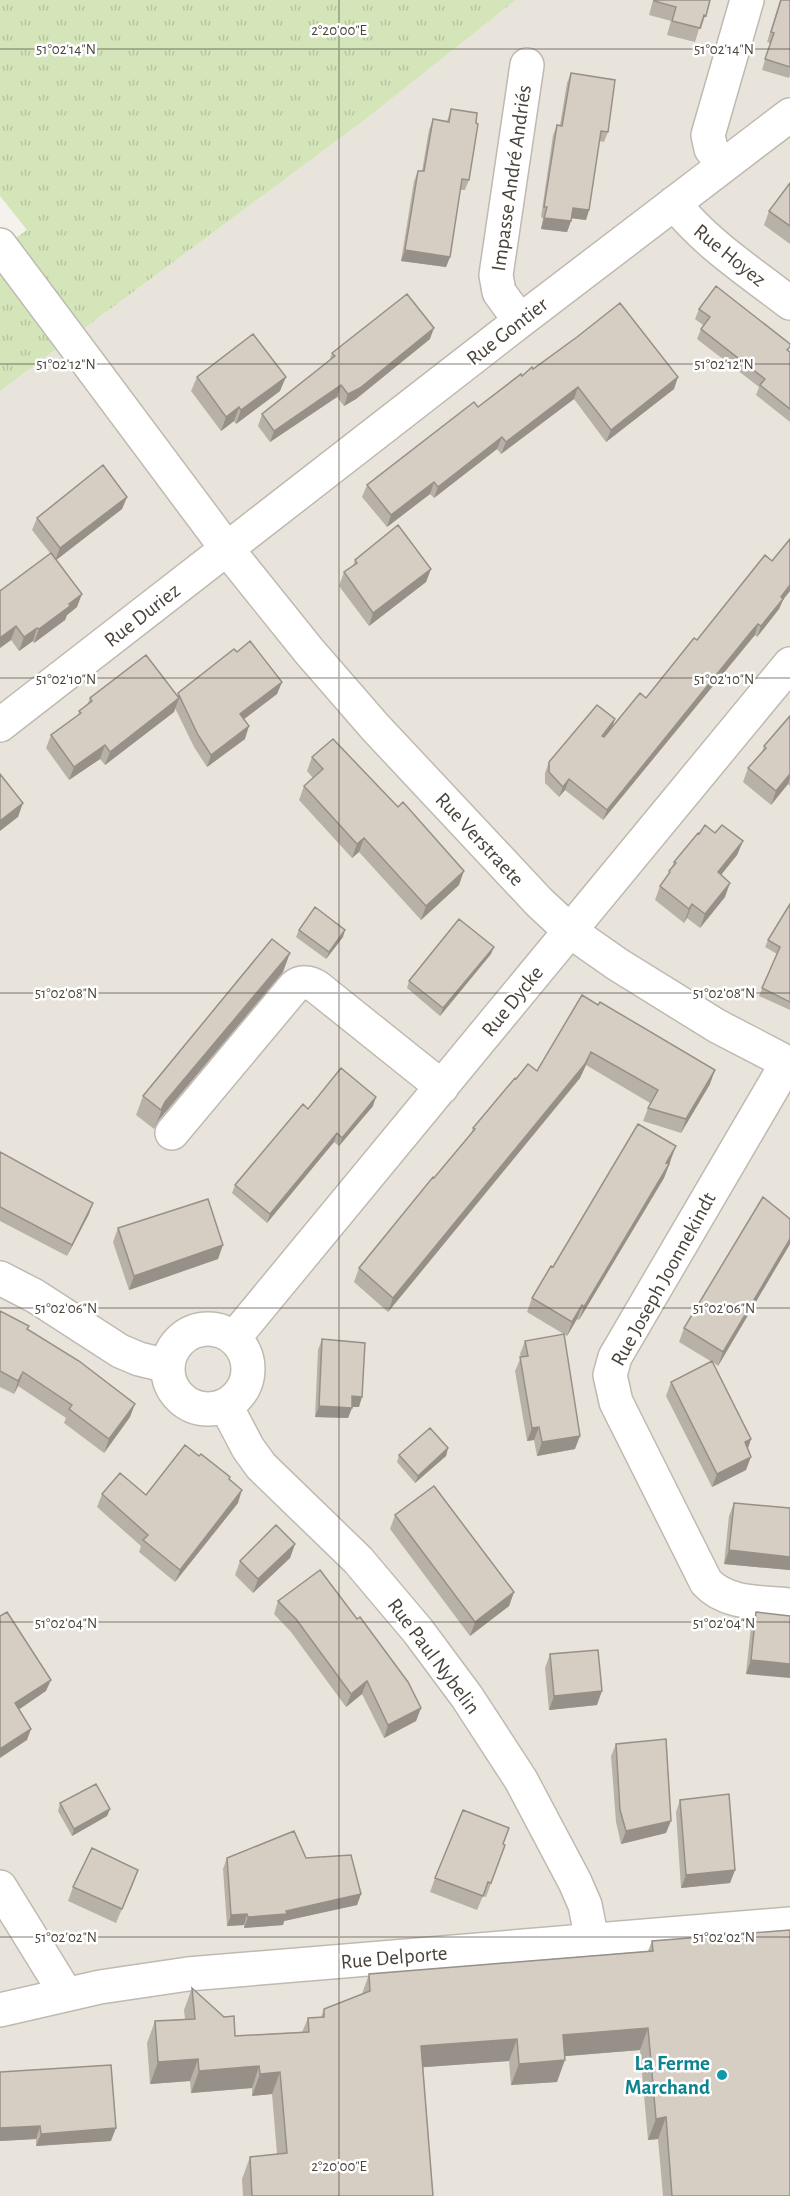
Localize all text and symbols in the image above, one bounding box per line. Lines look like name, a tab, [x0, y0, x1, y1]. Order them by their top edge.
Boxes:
text: 2°20'00"E	[311, 23, 367, 38]
text: 51°02'14"N	[36, 42, 96, 57]
text: 51°02'14"N	[694, 42, 754, 57]
street label: Impasse André Andriés	[488, 84, 535, 273]
street label: Rue Hoyez	[690, 220, 770, 291]
street label: Rue Gontier	[463, 293, 552, 369]
text: 51°02'12"N	[36, 357, 96, 372]
text: 51°02'12"N	[694, 357, 754, 372]
street label: Rue Duriez	[101, 580, 184, 651]
text: 51°02'10"N	[36, 672, 96, 687]
text: 51°02'10"N	[694, 672, 754, 687]
street label: Rue Verstraete	[431, 789, 528, 890]
street label: Rue Dycke	[478, 962, 547, 1041]
text: 51°02'08"N	[35, 986, 97, 1001]
text: 51°02'08"N	[693, 986, 755, 1001]
street label: Rue Joseph Joonnekindt	[607, 1189, 720, 1369]
text: 51°02'06"N	[35, 1301, 97, 1316]
text: 51°02'06"N	[693, 1301, 755, 1316]
street label: Rue Paul Nybelin	[383, 1595, 484, 1718]
text: 51°02'04"N	[35, 1616, 97, 1631]
text: 51°02'04"N	[693, 1616, 755, 1631]
text: 51°02'02"N	[35, 1930, 97, 1945]
text: 51°02'02"N	[693, 1930, 755, 1945]
street label: Rue Delporte	[340, 1942, 448, 1973]
place label: La Ferme Marchand	[625, 2053, 710, 2098]
marker: La Ferme Marchand	[715, 2068, 729, 2082]
text: 2°20'00"E	[311, 2159, 367, 2174]

